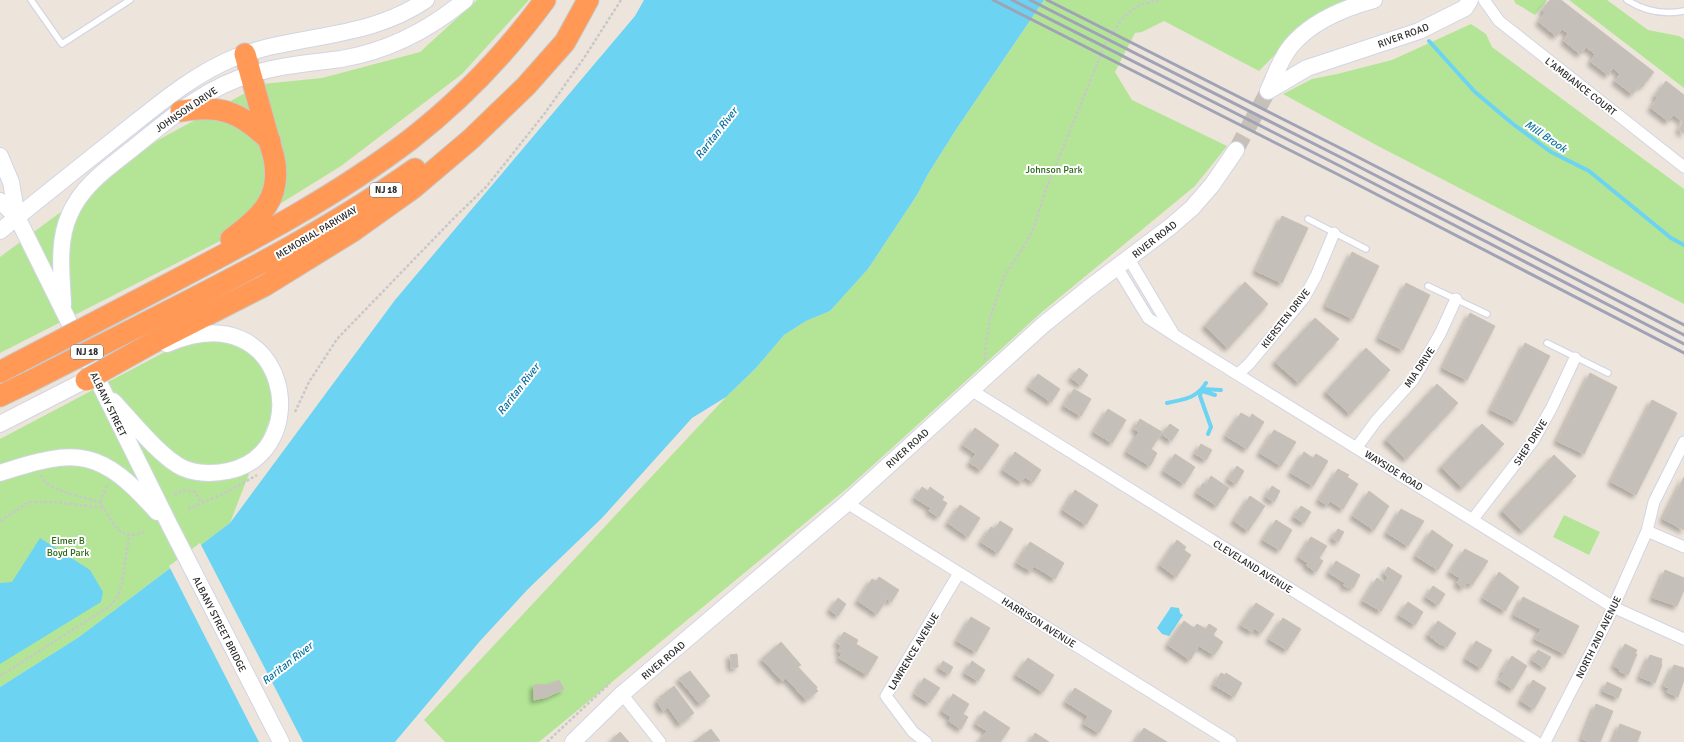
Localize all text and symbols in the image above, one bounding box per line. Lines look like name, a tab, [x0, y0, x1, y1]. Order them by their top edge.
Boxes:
street label: RIVER ROAD	[1376, 21, 1431, 51]
street label: L'AMBIANCE COURT	[1542, 55, 1618, 118]
street label: JOHNSON DRIVE	[153, 84, 220, 135]
water label: Raritan River	[692, 104, 741, 161]
water label: Mill Brook	[1522, 118, 1570, 156]
park label: Johnson Park	[1025, 164, 1083, 176]
road number: NJ 18	[370, 183, 402, 197]
street label: MEMORIAL PARKWAY	[274, 204, 359, 262]
street label: RIVER ROAD	[1130, 219, 1179, 261]
street label: KIERSTEN DRIVE	[1259, 286, 1313, 351]
road number: NJ 18	[71, 345, 103, 359]
street label: MIA DRIVE	[1402, 345, 1438, 390]
water label: Raritan River	[494, 360, 543, 417]
street label: ALBANY STREET	[87, 370, 129, 439]
street label: SHEP DRIVE	[1511, 417, 1550, 468]
street label: RIVER ROAD	[884, 426, 932, 471]
street label: WAYSIDE ROAD	[1362, 448, 1425, 494]
park label: Elmer B Boyd Park	[47, 535, 89, 559]
street label: CLEVELAND AVENUE	[1211, 538, 1295, 596]
street label: ALBANY STREET BRIDGE	[190, 575, 249, 675]
street label: NORTH 2ND AVENUE	[1574, 594, 1624, 681]
street label: HARRISON AVENUE	[999, 595, 1078, 651]
street label: LAWRENCE AVENUE	[886, 610, 942, 692]
water label: Raritan River	[259, 638, 317, 687]
street label: RIVER ROAD	[639, 639, 688, 683]

